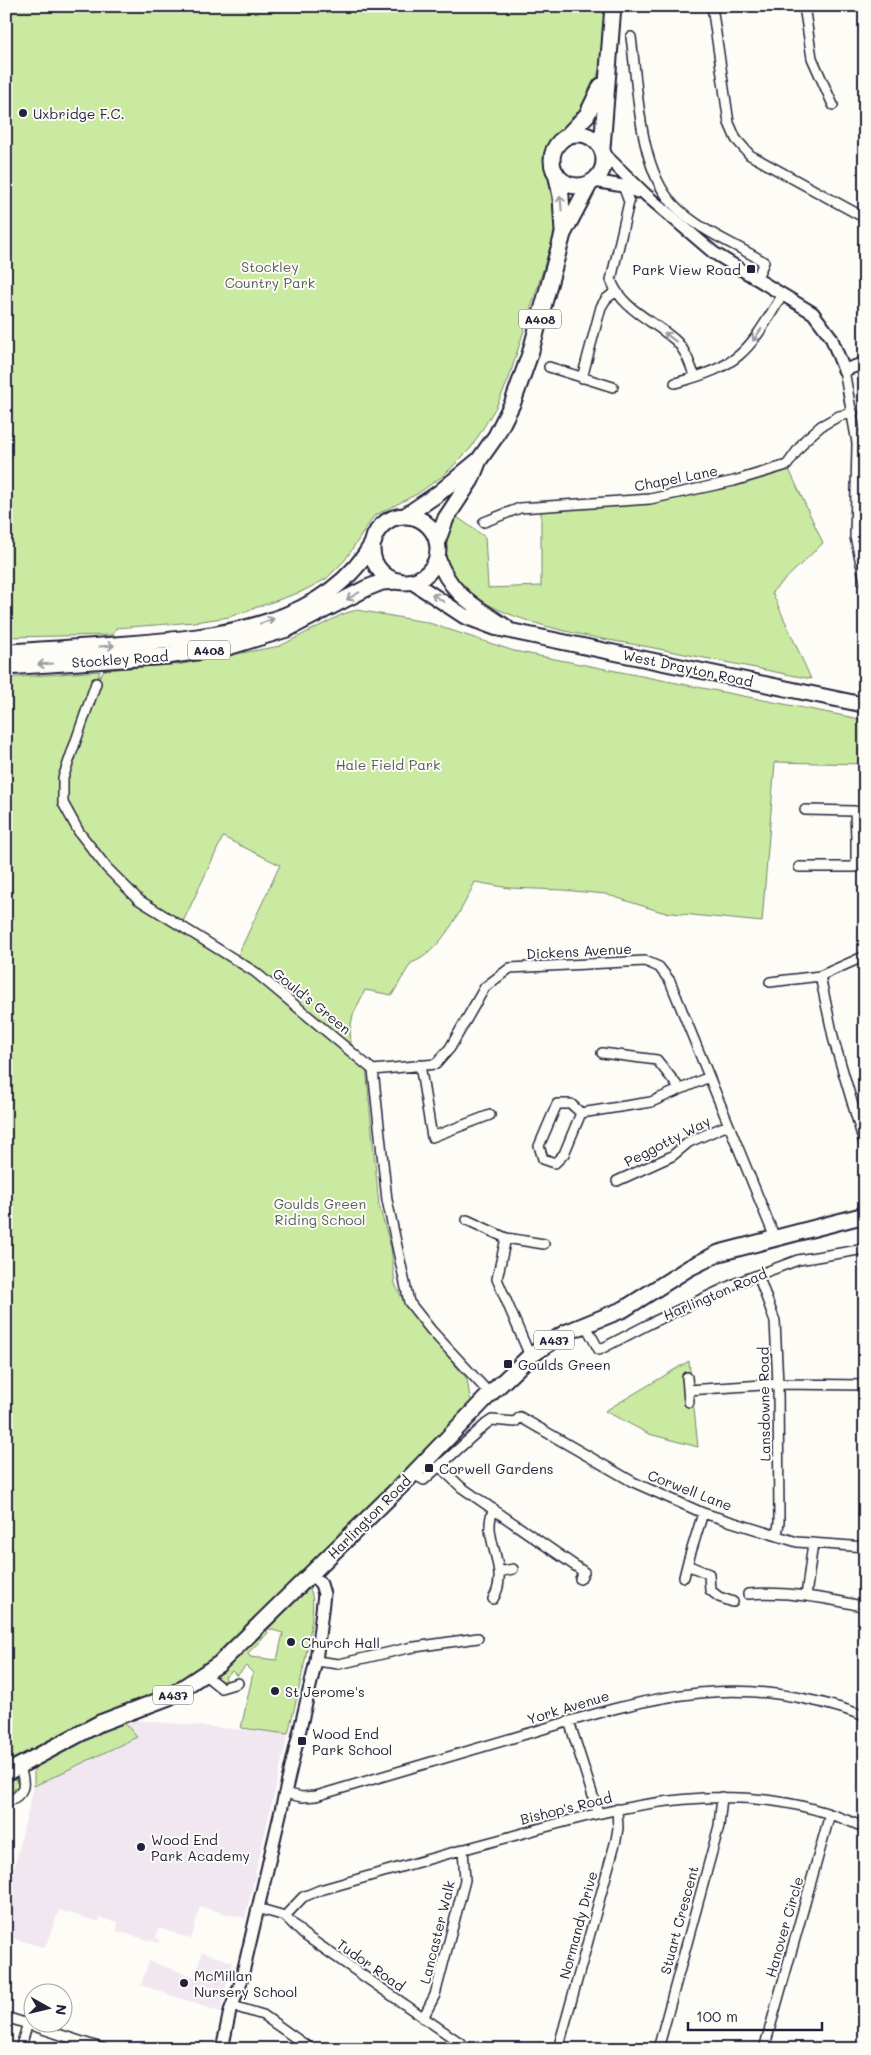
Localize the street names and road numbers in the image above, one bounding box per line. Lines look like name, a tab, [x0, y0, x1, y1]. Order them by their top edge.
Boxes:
road number: A408	[519, 310, 561, 328]
street label: Chapel Lane	[633, 461, 719, 495]
road number: A408	[188, 640, 230, 660]
street label: West Drayton Road	[621, 645, 755, 691]
street label: Stockley Road	[71, 646, 169, 672]
street label: Dickens Avenue	[526, 939, 632, 963]
street label: Gould's Green	[269, 964, 355, 1038]
street label: Peggotty Way	[621, 1111, 713, 1171]
street label: Harlington Road	[660, 1264, 770, 1324]
road number: A437	[534, 1330, 574, 1350]
street label: Lansdowne Road	[754, 1346, 774, 1461]
street label: Corwell Lane	[645, 1465, 735, 1515]
street label: Harlington Road	[323, 1471, 415, 1563]
road number: A437	[153, 1686, 193, 1704]
street label: York Avenue	[525, 1686, 611, 1728]
street label: Bishop's Road	[518, 1787, 614, 1829]
street label: Stuart Crescent	[655, 1864, 703, 1976]
street label: Normandy Drive	[554, 1869, 602, 1981]
street label: Hanover Circle	[761, 1874, 807, 1980]
street label: Lancaster Walk	[415, 1878, 459, 1986]
street label: Tudor Road	[333, 1935, 409, 1996]

